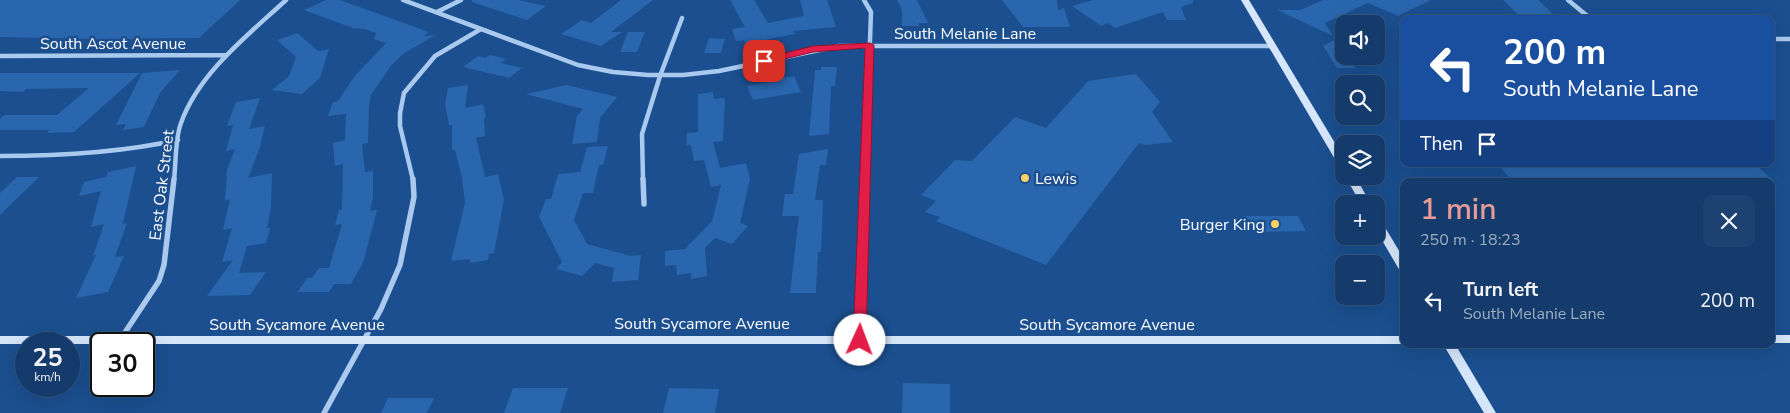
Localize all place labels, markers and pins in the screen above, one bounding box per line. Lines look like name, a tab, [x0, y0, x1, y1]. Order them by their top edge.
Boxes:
pin	[743, 40, 785, 82]
place label: Lewis	[1035, 168, 1077, 190]
marker: Lewis	[1019, 172, 1031, 184]
place label: Burger King	[1180, 214, 1265, 236]
marker: Burger King	[1269, 218, 1281, 230]

